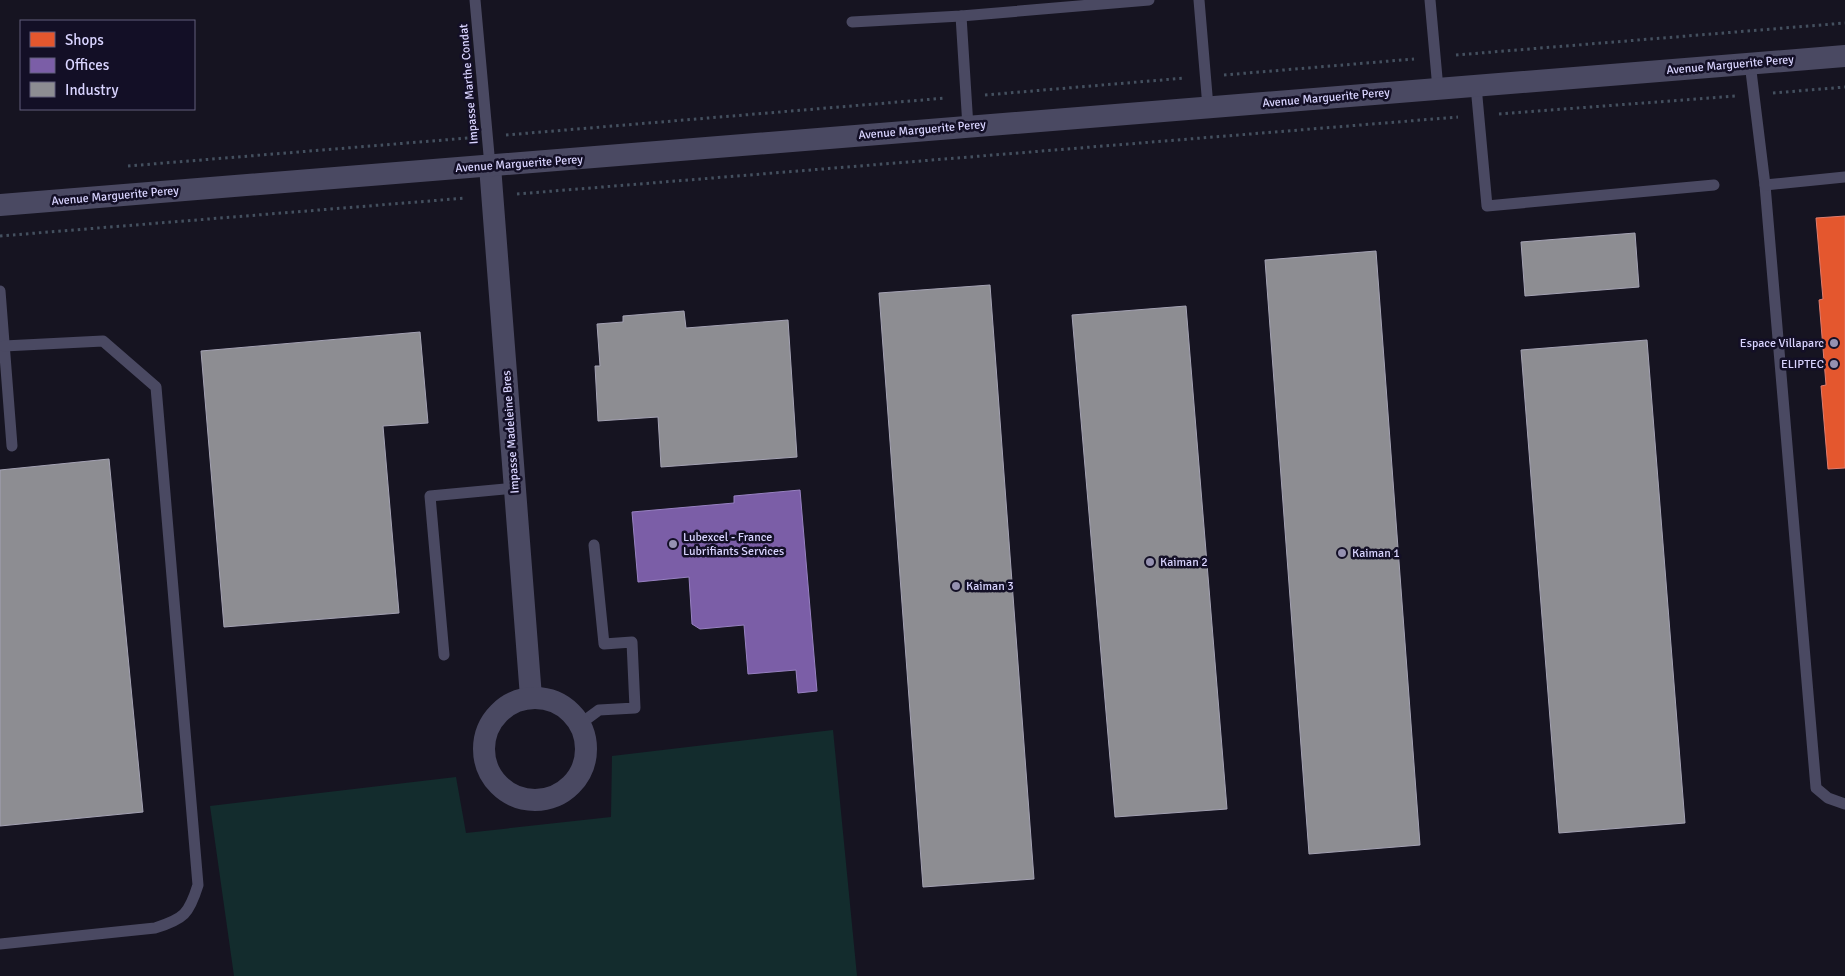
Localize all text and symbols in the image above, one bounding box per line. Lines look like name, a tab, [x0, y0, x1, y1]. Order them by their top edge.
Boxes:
legend	[20, 20, 195, 110]
street label: Impasse Marthe Condat	[456, 23, 482, 145]
text: Shops	[65, 31, 104, 49]
street label: Avenue Marguerite Perey	[1666, 52, 1795, 78]
text: Offices	[65, 56, 110, 74]
text: Industry	[65, 81, 118, 99]
street label: Avenue Marguerite Perey	[1262, 85, 1391, 111]
street label: Avenue Marguerite Perey	[858, 117, 987, 143]
street label: Avenue Marguerite Perey	[455, 152, 584, 176]
street label: Avenue Marguerite Perey	[51, 183, 180, 209]
place label: Espace Villaparc	[1740, 336, 1824, 351]
marker: Espace Villaparc	[1828, 337, 1840, 349]
place label: ELIPTEC	[1781, 357, 1824, 372]
marker: ELIPTEC	[1828, 358, 1840, 370]
street label: Impasse Madeleine Bres	[499, 370, 523, 494]
place label: Lubexcel - France Lubrifiants Services	[683, 530, 784, 559]
marker: Lubexcel - France Lubrifiants Services	[667, 538, 679, 550]
place label: Kaiman 1	[1352, 546, 1400, 561]
marker: Kaiman 1	[1336, 547, 1348, 559]
place label: Kaiman 2	[1160, 555, 1208, 570]
marker: Kaiman 2	[1144, 556, 1156, 568]
place label: Kaiman 3	[966, 579, 1014, 594]
marker: Kaiman 3	[950, 580, 962, 592]

